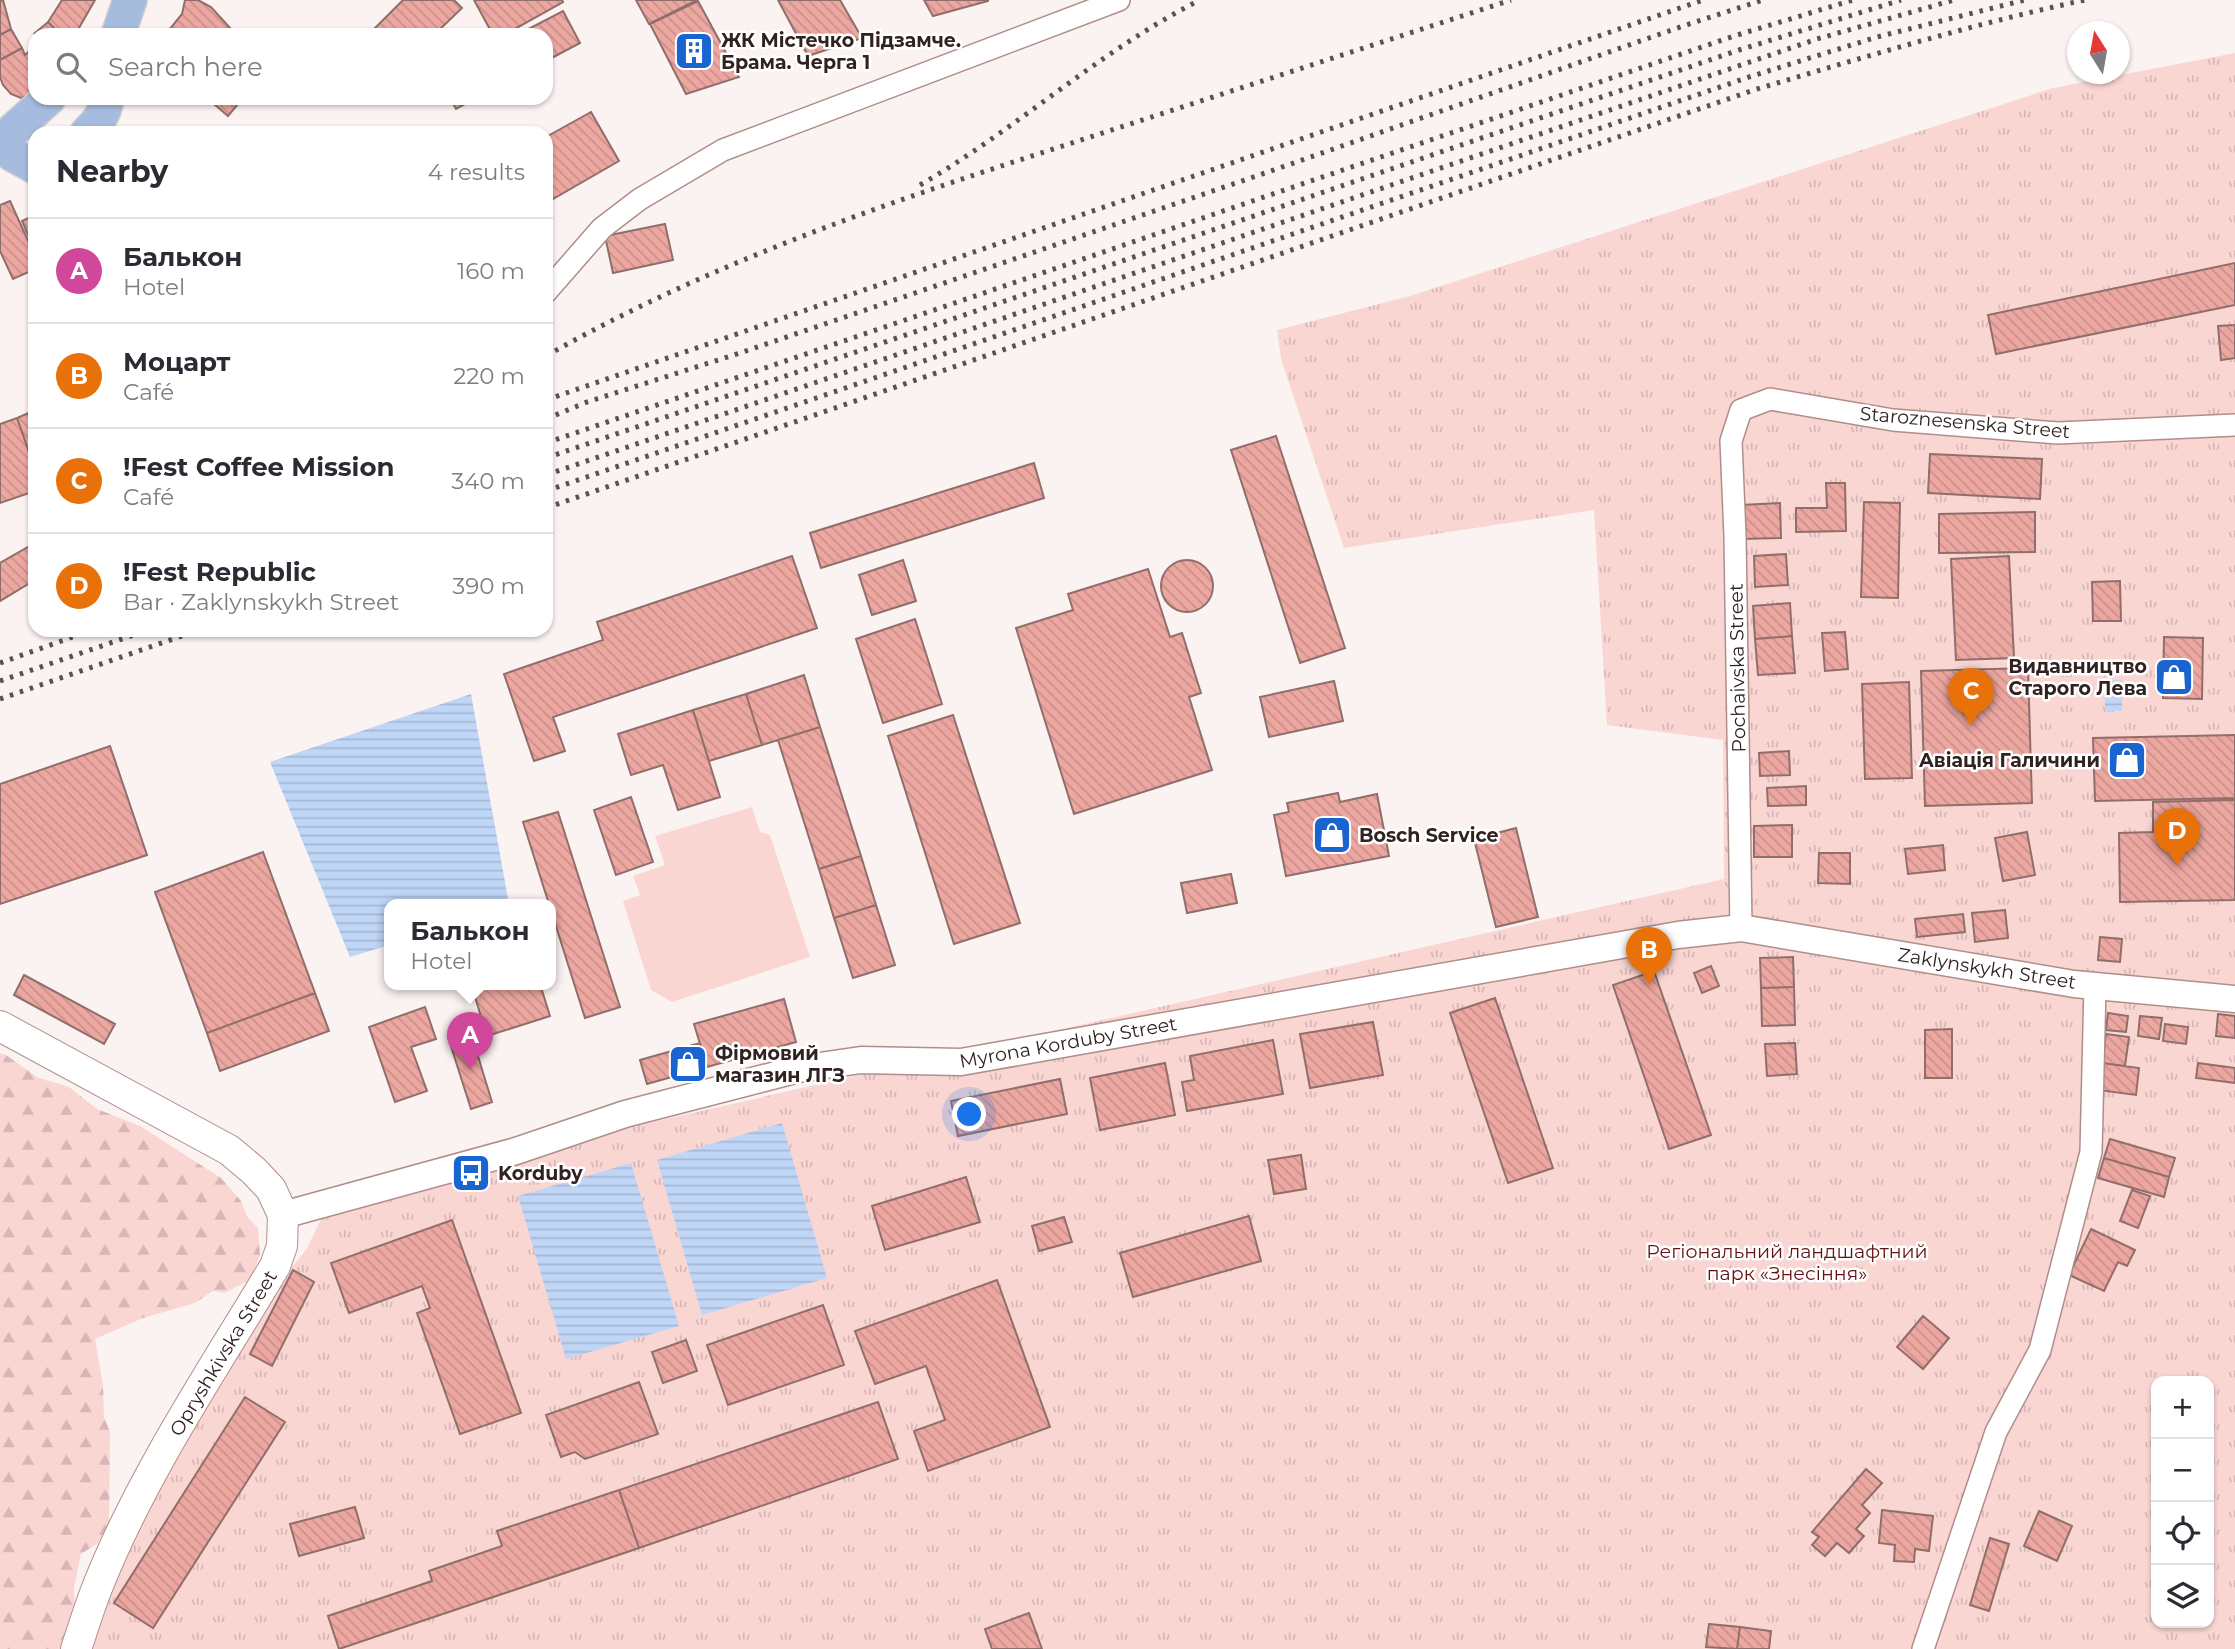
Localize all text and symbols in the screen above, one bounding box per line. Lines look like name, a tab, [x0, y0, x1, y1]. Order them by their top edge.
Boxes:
north arrow	[2067, 21, 2130, 84]
search box	[28, 28, 553, 105]
place label: ЖК Містечко Підзамче. Брама. Черга 1	[721, 29, 961, 74]
building icon: ЖК Містечко Підзамче. Брама. Черга 1	[673, 30, 715, 72]
icon: search	[52, 48, 90, 86]
text: Search here	[108, 51, 263, 83]
text: Nearby	[56, 153, 168, 190]
text: 4 results	[428, 158, 525, 186]
text: Балькон	[123, 241, 242, 273]
text: A	[70, 257, 88, 285]
text: 160 m	[457, 257, 525, 285]
text: Hotel	[123, 273, 185, 301]
text: Моцарт	[123, 346, 230, 378]
text: B	[70, 362, 88, 390]
text: 220 m	[453, 362, 525, 390]
text: Café	[123, 378, 174, 406]
street label: Staroznesenska Street	[1859, 402, 2071, 443]
text: !Fest Coffee Mission	[123, 451, 394, 483]
text: C	[71, 467, 87, 495]
text: 340 m	[451, 467, 525, 495]
text: Café	[123, 483, 174, 511]
text: !Fest Republic	[123, 556, 316, 588]
text: D	[70, 572, 89, 600]
text: 390 m	[452, 572, 525, 600]
street label: Pochaivska Street	[1725, 583, 1750, 753]
text: Bar · Zaklynskykh Street	[123, 588, 399, 616]
place label: Видавництво Старого Лева	[2008, 655, 2147, 700]
shop icon: Видавництво Старого Лева	[2153, 656, 2195, 698]
pin: C	[1948, 668, 1994, 726]
shop icon: Авіація Галичини	[2106, 739, 2148, 781]
place label: Авіація Галичини	[1919, 749, 2100, 772]
pin: D	[2154, 808, 2200, 866]
shop icon: Bosch Service	[1311, 814, 1353, 856]
place label: Bosch Service	[1359, 824, 1499, 847]
popup	[384, 899, 556, 990]
text: Балькон	[410, 915, 530, 947]
pin: B	[1626, 927, 1672, 985]
street label: Zaklynskykh Street	[1896, 943, 2078, 994]
text: Hotel	[410, 947, 472, 975]
pin: A	[447, 1012, 493, 1070]
street label: Myrona Korduby Street	[958, 1012, 1179, 1073]
place label: Фірмовий магазин ЛГЗ	[715, 1042, 845, 1087]
shop icon: Фірмовий магазин ЛГЗ	[667, 1043, 709, 1085]
your location	[952, 1097, 986, 1131]
bus stop icon: Korduby	[450, 1152, 492, 1194]
place label: Korduby	[498, 1162, 583, 1185]
park label: Регіональний ландшафтний парк «Знесіння»	[1646, 1240, 1928, 1285]
street label: Opryshkivska Street	[165, 1266, 282, 1440]
map controls	[2151, 1376, 2214, 1628]
button: +	[2151, 1376, 2214, 1439]
button: −	[2151, 1439, 2214, 1502]
button: locate	[2151, 1502, 2214, 1565]
button: layers	[2151, 1565, 2214, 1628]

